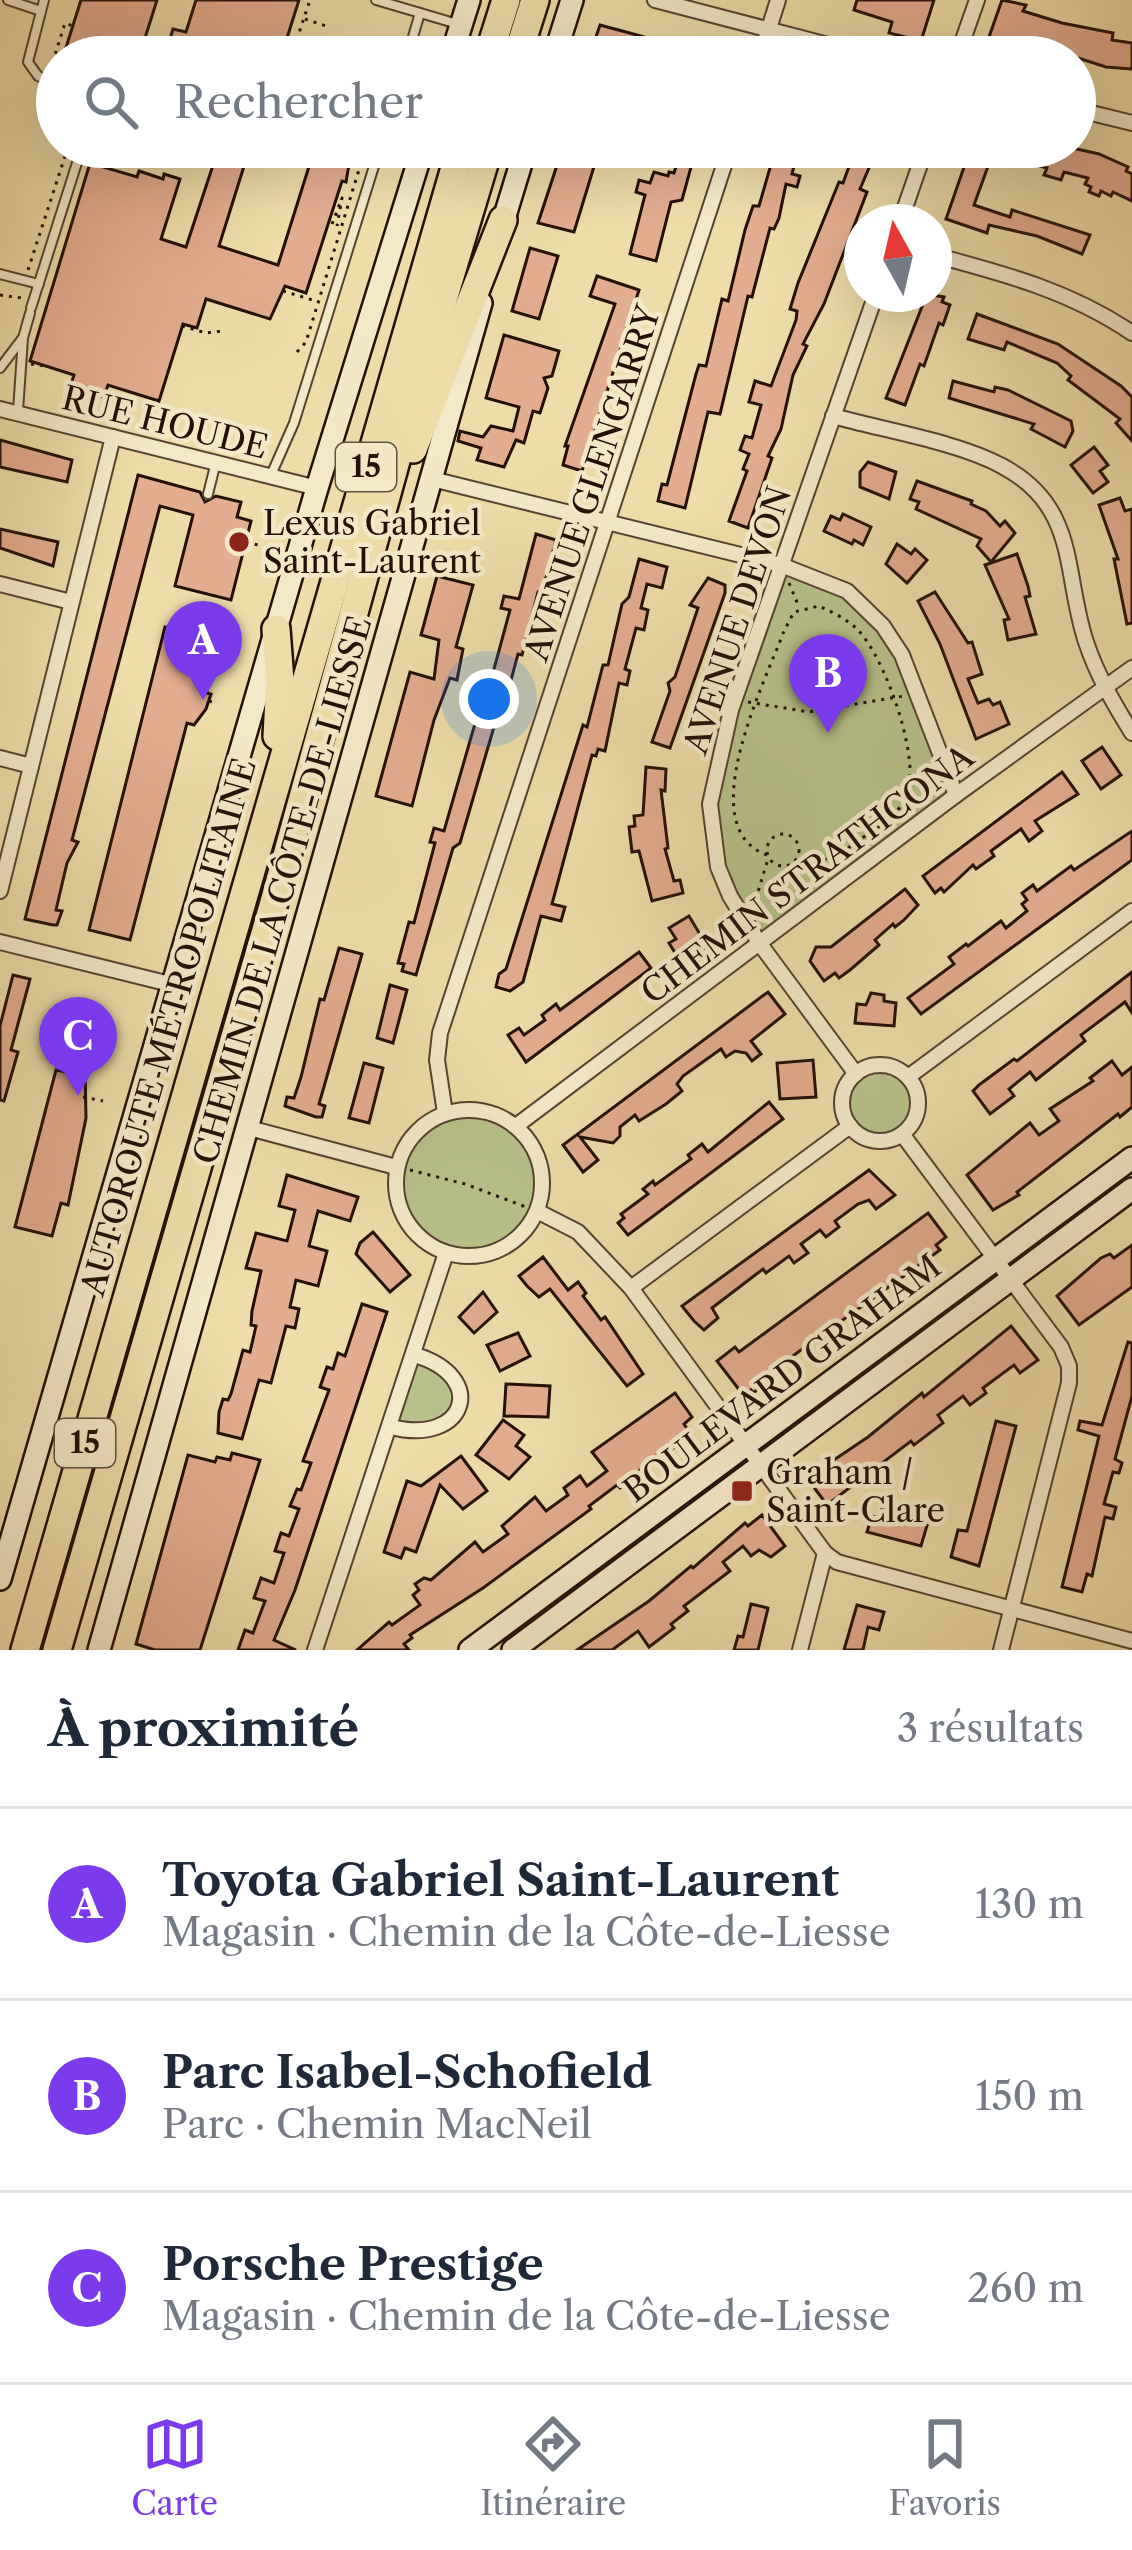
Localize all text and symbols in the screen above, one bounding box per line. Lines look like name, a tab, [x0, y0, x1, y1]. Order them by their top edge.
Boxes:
search box	[36, 36, 1096, 168]
icon: search	[78, 69, 144, 135]
text: Rechercher	[174, 74, 423, 130]
north arrow	[844, 204, 952, 312]
street label: AVENUE GLENGARRY	[515, 300, 670, 667]
street label: RUE HOUDE	[58, 377, 272, 468]
road number: 15	[336, 443, 396, 491]
street label: AVENUE DEVON	[675, 481, 800, 760]
place label: Lexus Gabriel Saint-Laurent	[263, 503, 481, 582]
marker: Lexus Gabriel Saint-Laurent	[226, 529, 252, 555]
pin: A	[164, 601, 242, 700]
street label: CHEMIN DE LA CÔTE-DE-LIESSE	[185, 611, 379, 1169]
pin: B	[789, 634, 867, 733]
your location	[459, 669, 519, 729]
street label: CHEMIN STRATHCONA	[633, 736, 982, 1013]
street label: AUTOROUTE MÉTROPOLITAINE	[72, 754, 265, 1301]
pin: C	[39, 997, 117, 1096]
street label: BOULEVARD GRAHAM	[616, 1246, 949, 1511]
road number: 15	[55, 1419, 115, 1467]
place label: Graham / Saint-Clare	[766, 1452, 945, 1531]
marker: Graham / Saint-Clare	[729, 1478, 755, 1504]
text: À proximité	[48, 1697, 359, 1759]
text: 3 résultats	[897, 1704, 1084, 1752]
text: Toyota Gabriel Saint-Laurent	[162, 1852, 839, 1908]
text: A	[72, 1880, 102, 1928]
text: 130 m	[975, 1880, 1084, 1928]
text: Magasin · Chemin de la Côte-de-Liesse	[162, 1908, 891, 1956]
text: Parc Isabel-Schofield	[162, 2044, 652, 2100]
text: B	[73, 2072, 102, 2120]
text: 150 m	[975, 2072, 1084, 2120]
text: Parc · Chemin MacNeil	[162, 2100, 592, 2148]
text: Porsche Prestige	[162, 2236, 544, 2292]
text: C	[71, 2264, 103, 2312]
text: 260 m	[967, 2264, 1084, 2312]
text: Magasin · Chemin de la Côte-de-Liesse	[162, 2292, 891, 2340]
tab: Carte	[131, 2411, 218, 2524]
tab: Itinéraire	[480, 2411, 626, 2524]
tab: Favoris	[889, 2411, 1001, 2524]

